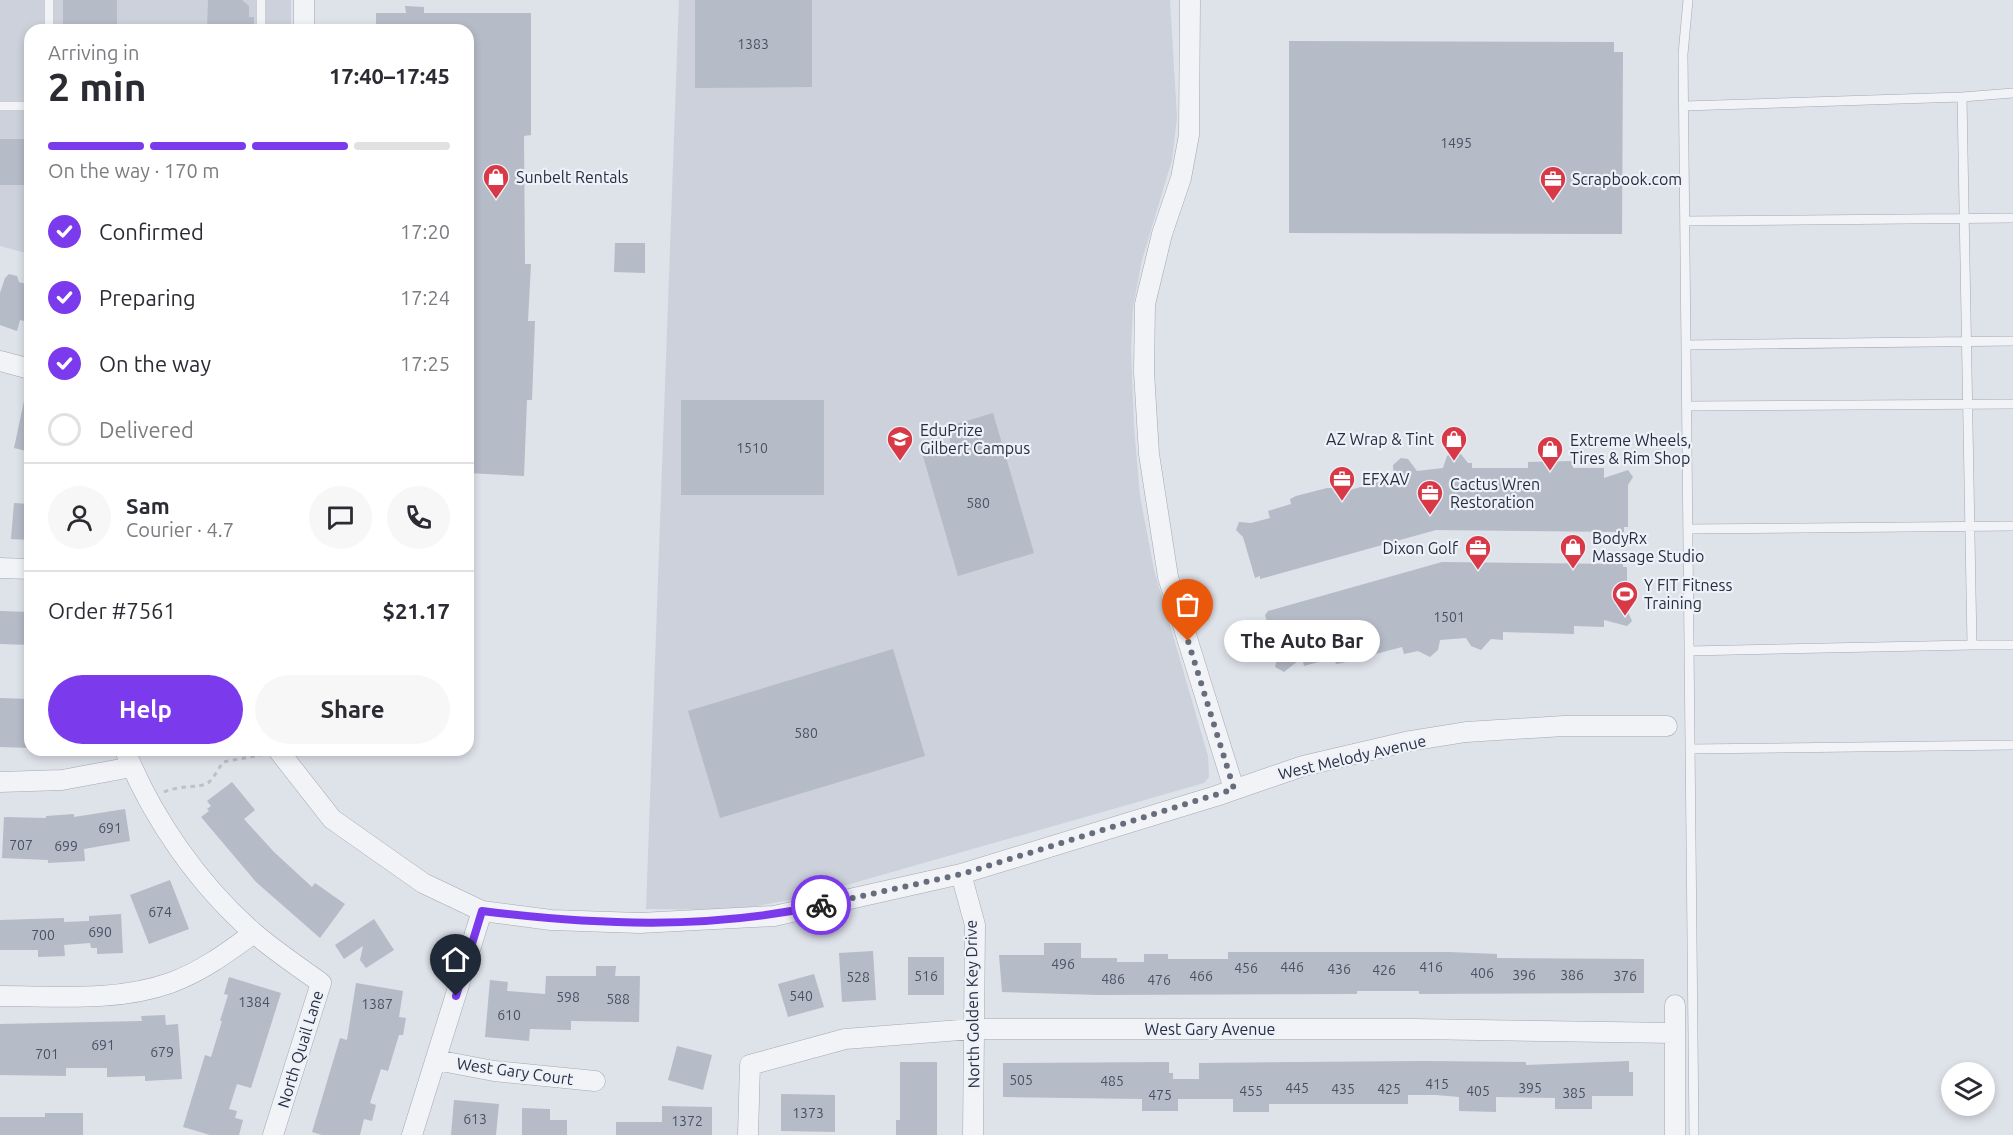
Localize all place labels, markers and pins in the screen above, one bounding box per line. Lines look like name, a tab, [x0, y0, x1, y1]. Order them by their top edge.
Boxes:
shop icon: Sunbelt Rentals	[481, 162, 511, 200]
office icon: Scrapbook.com	[1538, 164, 1568, 202]
place label: Sunbelt Rentals	[516, 168, 629, 186]
place label: Scrapbook.com	[1572, 170, 1682, 188]
place label: EduPrize Gilbert Campus	[920, 421, 1030, 457]
school or university icon: EduPrize Gilbert Campus	[885, 424, 915, 462]
shop icon: AZ Wrap & Tint	[1439, 424, 1469, 462]
place label: AZ Wrap & Tint	[1326, 430, 1435, 448]
place label: Extreme Wheels, Tires & Rim Shop	[1570, 431, 1691, 467]
shop icon: Extreme Wheels, Tires & Rim Shop	[1535, 434, 1565, 472]
office icon: EFXAV	[1327, 464, 1357, 502]
place label: EFXAV	[1362, 470, 1409, 488]
place label: Cactus Wren Restoration	[1450, 475, 1540, 511]
office icon: Cactus Wren Restoration	[1415, 478, 1445, 516]
place label: BodyRx Massage Studio	[1592, 529, 1704, 565]
shop icon: BodyRx Massage Studio	[1558, 532, 1588, 570]
office icon: Dixon Golf	[1463, 533, 1493, 571]
place label: Dixon Golf	[1383, 539, 1459, 557]
place label: Y FIT Fitness Training	[1644, 576, 1733, 612]
pin	[1162, 579, 1213, 641]
sports icon: Y FIT Fitness Training	[1610, 579, 1640, 617]
callout: The Auto Bar	[1224, 620, 1380, 662]
pin	[430, 934, 481, 996]

